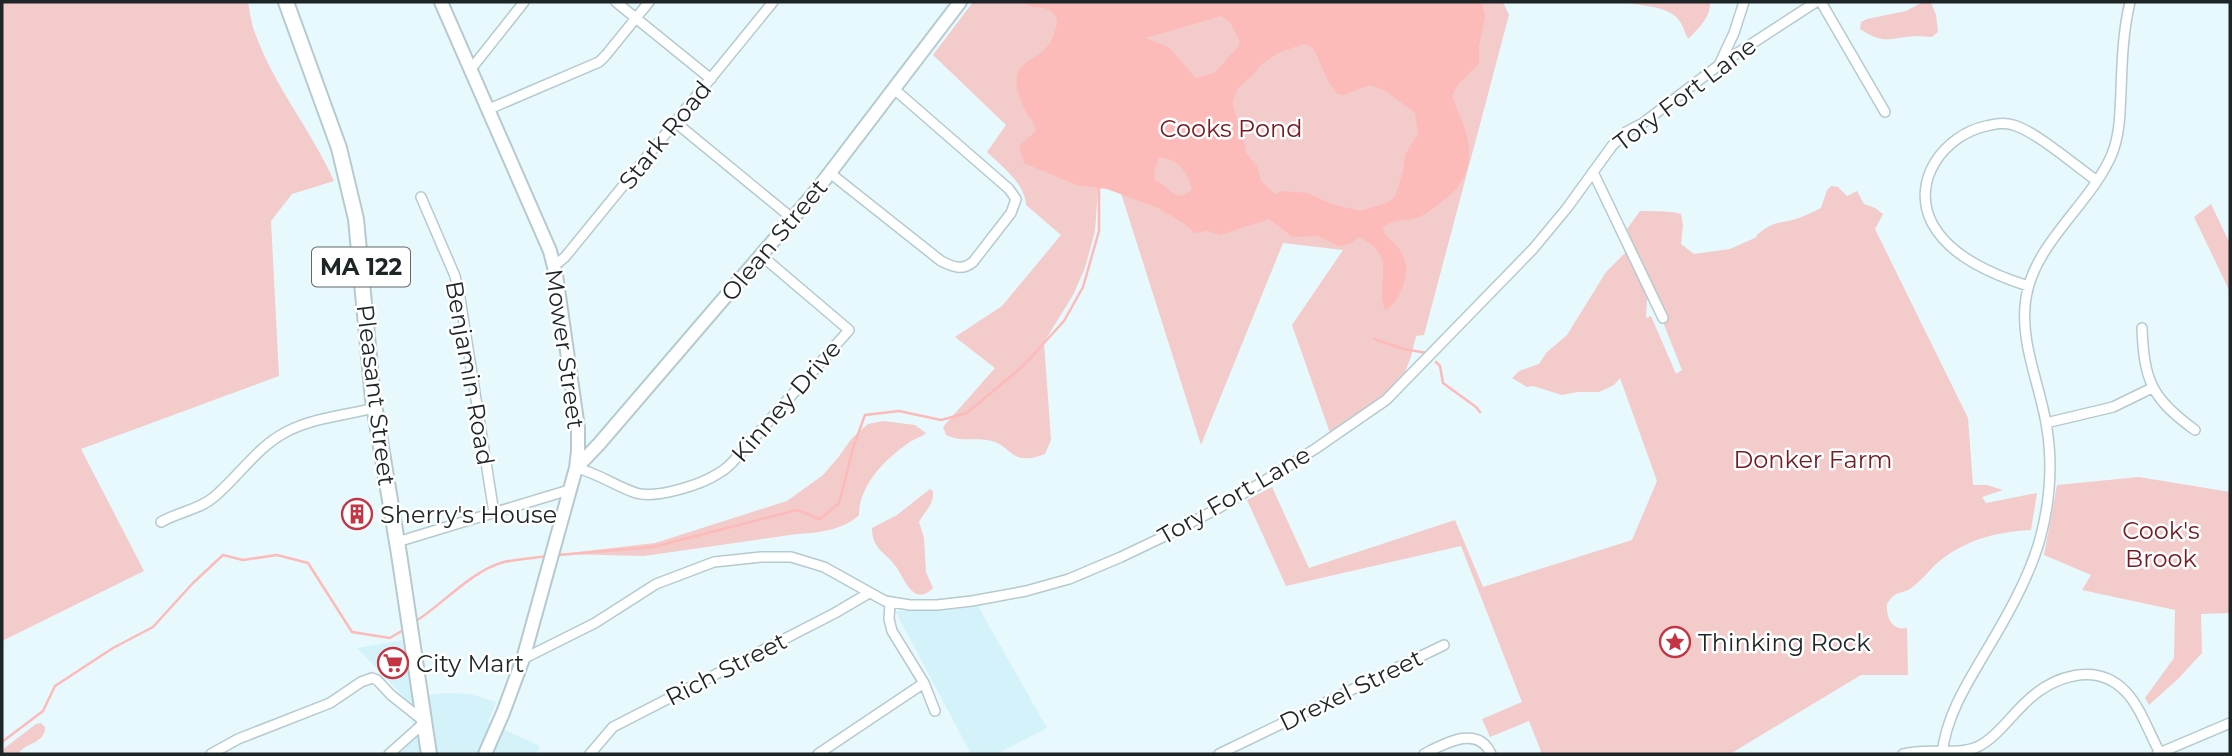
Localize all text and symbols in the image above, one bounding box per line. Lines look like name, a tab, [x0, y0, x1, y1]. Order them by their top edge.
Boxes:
street label: Tory Fort Lane	[1608, 31, 1762, 157]
street label: Stark Road	[613, 75, 717, 195]
park label: Cooks Pond	[1160, 114, 1303, 143]
street label: Olean Street	[715, 173, 833, 307]
road number: MA 122	[312, 248, 410, 286]
street label: Mower Street	[539, 267, 591, 431]
street label: Benjamin Road	[440, 279, 500, 467]
street label: Pleasant Street	[350, 303, 402, 488]
street label: Kinney Drive	[725, 334, 847, 468]
street label: Tory Fort Lane	[1153, 440, 1315, 550]
park label: Donker Farm	[1733, 445, 1893, 474]
building icon: Sherry's House	[340, 497, 374, 531]
place label: Sherry's House	[380, 500, 557, 529]
park label: Cook's Brook	[2122, 516, 2200, 573]
place icon: Thinking Rock	[1658, 625, 1692, 659]
street label: Rich Street	[661, 626, 792, 712]
place label: Thinking Rock	[1698, 628, 1871, 657]
street label: Drexel Street	[1275, 643, 1427, 737]
supermarket icon: City Mart	[376, 646, 410, 680]
place label: City Mart	[416, 649, 525, 678]

